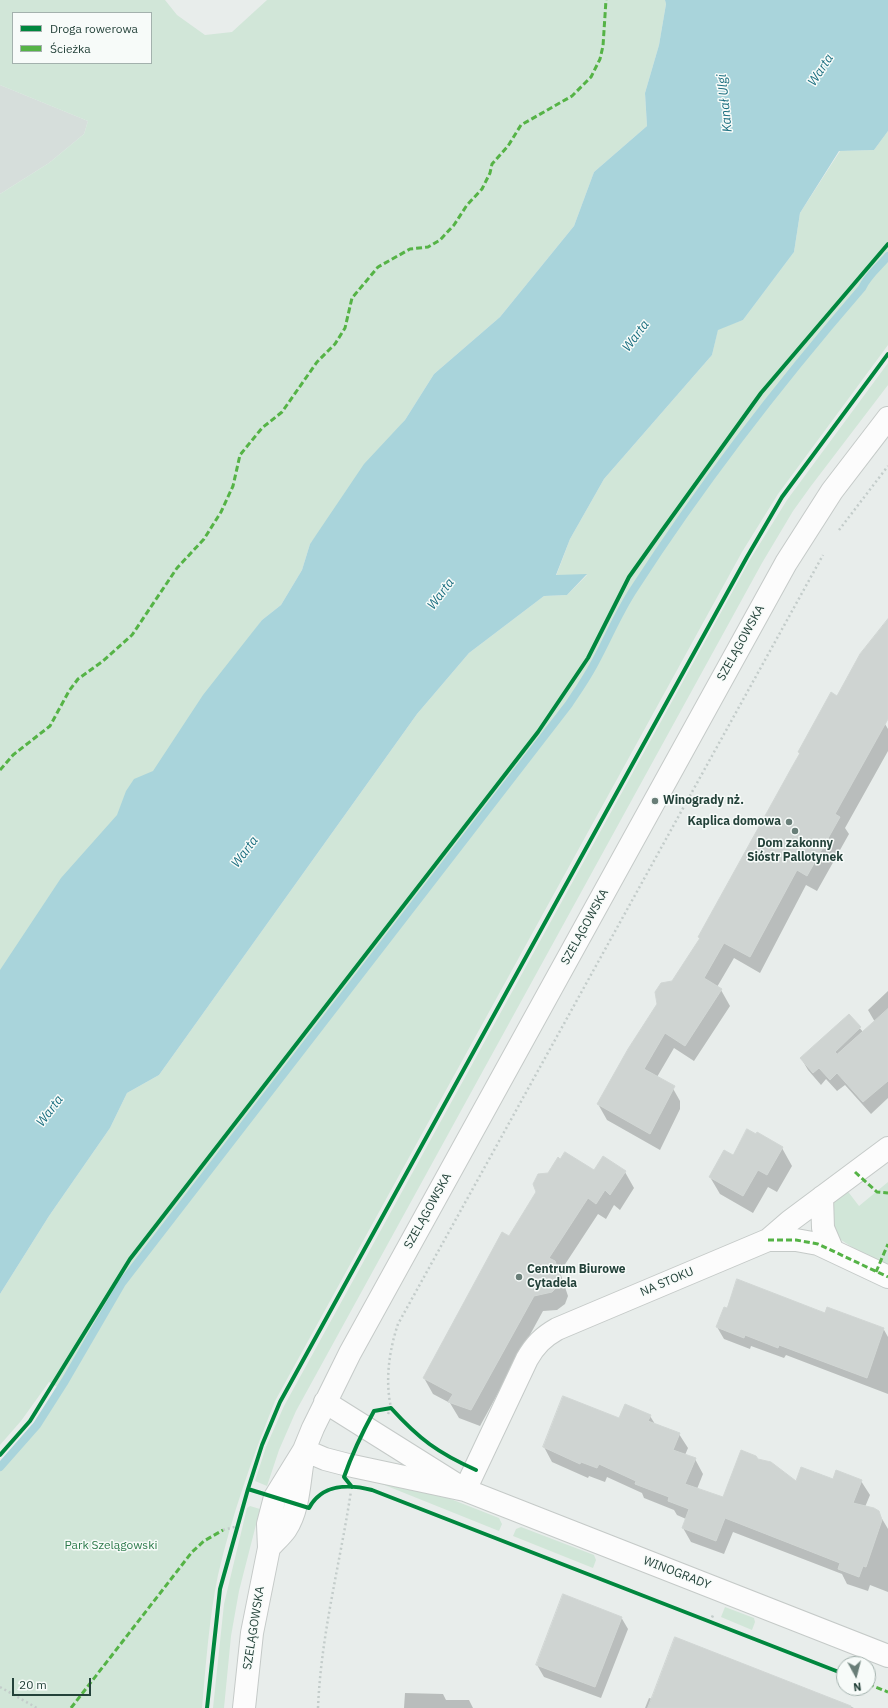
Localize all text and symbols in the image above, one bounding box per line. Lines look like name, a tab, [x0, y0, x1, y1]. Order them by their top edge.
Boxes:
legend	[12, 12, 152, 64]
text: Droga rowerowa	[50, 21, 138, 36]
text: Ścieżka	[50, 41, 91, 56]
water label: Warta	[805, 51, 837, 89]
water label: Kanał Ulgi	[714, 73, 736, 133]
water label: Warta	[619, 317, 653, 355]
water label: Warta	[424, 575, 458, 613]
street label: SZELĄGOWSKA	[714, 603, 768, 683]
place label: Winogrady nż.	[663, 794, 744, 808]
marker: Winogrady nż.	[650, 796, 660, 806]
place label: Kaplica domowa	[688, 815, 781, 829]
marker: Kaplica domowa	[784, 817, 794, 827]
marker: Dom zakonny Sióstr Pallotynek	[790, 826, 800, 836]
water label: Warta	[228, 833, 262, 871]
place label: Dom zakonny Sióstr Pallotynek	[747, 837, 843, 865]
street label: SZELĄGOWSKA	[558, 887, 612, 967]
water label: Warta	[33, 1092, 67, 1130]
street label: SZELĄGOWSKA	[401, 1171, 455, 1251]
place label: Centrum Biurowe Cytadela	[527, 1263, 626, 1291]
street label: NA STOKU	[638, 1264, 696, 1300]
marker: Centrum Biurowe Cytadela	[514, 1272, 524, 1282]
park label: Park Szelągowski	[64, 1539, 158, 1553]
street label: WINOGRADY	[641, 1554, 713, 1592]
street label: SZELĄGOWSKA	[240, 1585, 268, 1671]
north arrow	[836, 1656, 876, 1696]
scale bar	[14, 1670, 93, 1696]
text: 20 m	[19, 1677, 47, 1692]
text: N	[853, 1679, 862, 1694]

